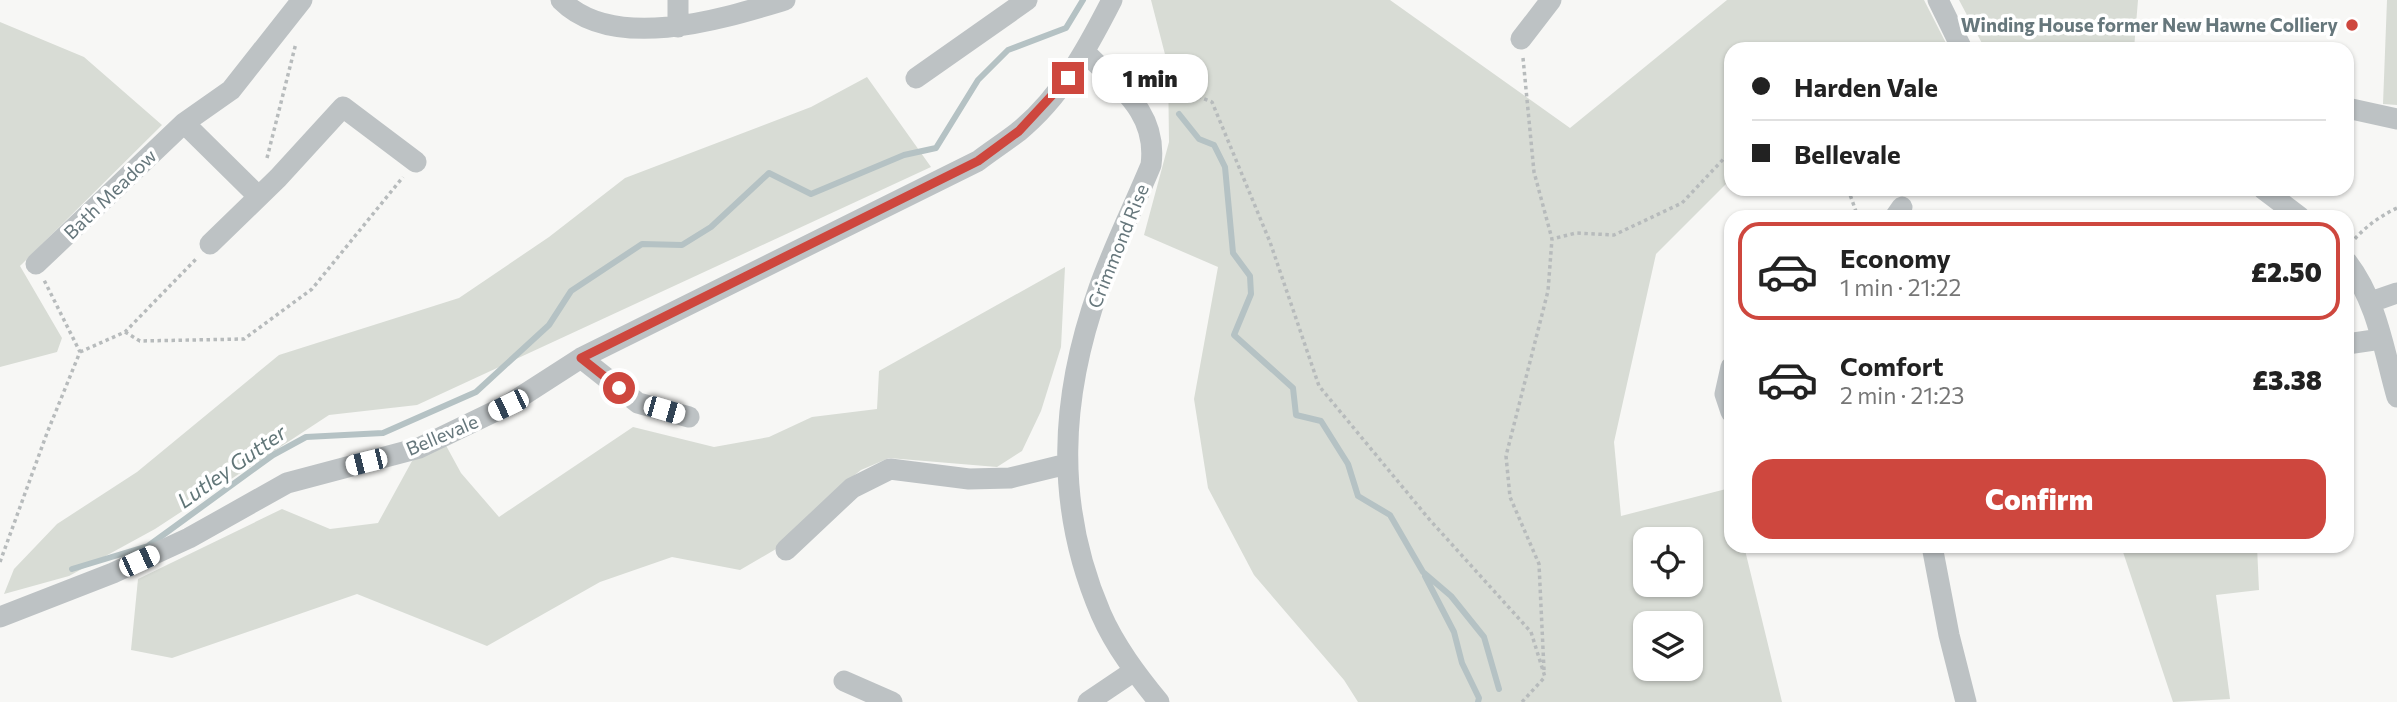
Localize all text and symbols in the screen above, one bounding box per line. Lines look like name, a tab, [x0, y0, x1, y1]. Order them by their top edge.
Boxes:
place label: Winding House former New Hawne Colliery	[1961, 13, 2339, 36]
marker: Winding House former New Hawne Colliery	[2344, 17, 2360, 33]
callout: 1 min	[1092, 54, 1208, 102]
route end	[1052, 62, 1084, 94]
text: 1 min	[1122, 64, 1178, 92]
text: Harden Vale	[1794, 71, 1938, 102]
text: Bellevale	[1794, 138, 1901, 169]
street label: Bath Meadow	[59, 144, 161, 244]
street label: Crimmond Rise	[1082, 180, 1153, 311]
icon: car	[1756, 240, 1819, 303]
text: Economy	[1840, 242, 1951, 273]
text: £2.50	[2251, 256, 2322, 287]
text: 1 min · 21:22	[1840, 273, 1961, 301]
icon: car	[1756, 348, 1819, 411]
text: Comfort	[1840, 350, 1943, 381]
text: £3.38	[2252, 364, 2322, 395]
route start	[603, 372, 635, 404]
text: 2 min · 21:23	[1840, 381, 1964, 409]
car	[485, 386, 532, 424]
car	[641, 394, 688, 426]
street label: Bellevale	[402, 409, 481, 460]
water label: Lutley Gutter	[172, 419, 291, 512]
car	[344, 447, 389, 477]
button: Confirm	[1752, 459, 2326, 539]
map controls	[1633, 527, 1703, 681]
button: locate	[1633, 527, 1703, 597]
car	[116, 543, 163, 579]
button: layers	[1633, 611, 1703, 681]

